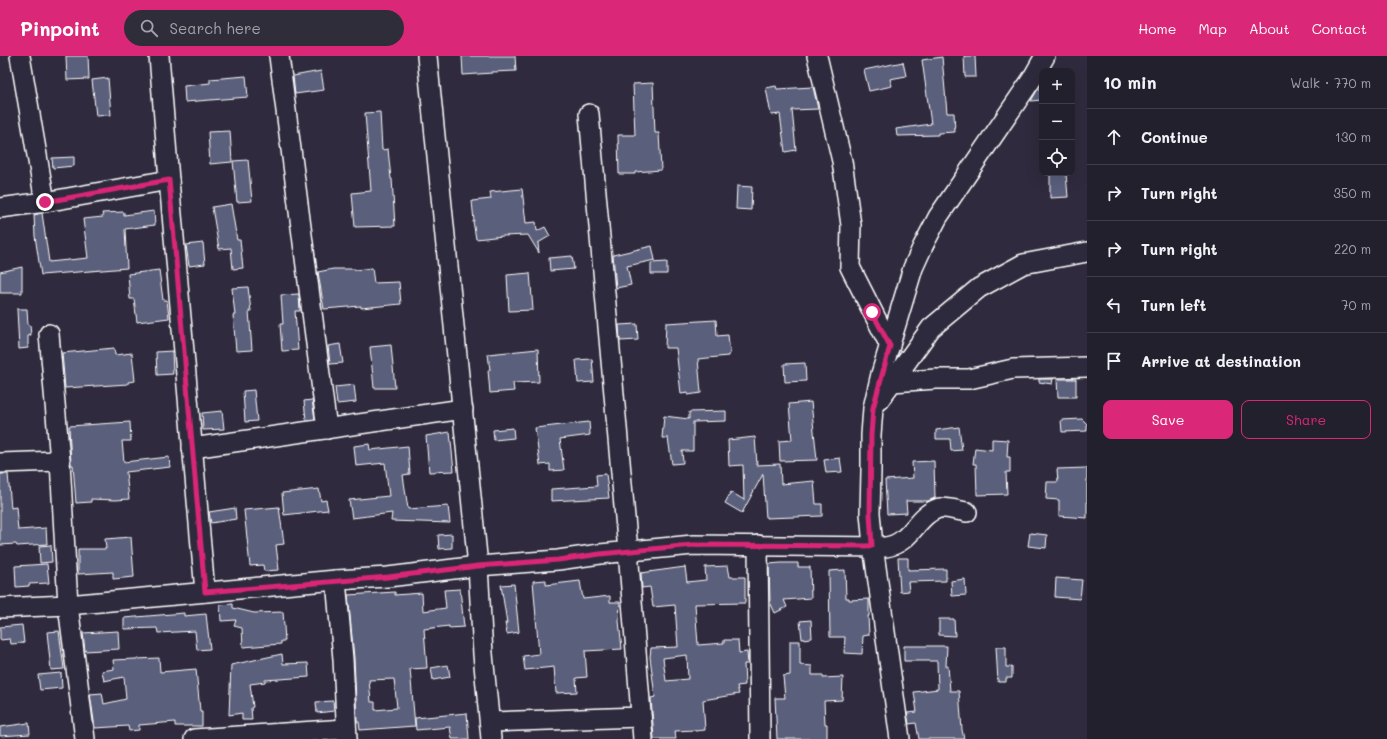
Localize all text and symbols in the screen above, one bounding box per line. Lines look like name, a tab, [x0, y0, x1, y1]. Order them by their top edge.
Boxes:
search box	[124, 10, 404, 46]
text: Pinpoint	[20, 16, 100, 41]
icon: search	[138, 17, 160, 39]
text: Search here	[170, 18, 261, 38]
text: Home	[1138, 19, 1176, 38]
text: Map	[1198, 19, 1227, 38]
text: About	[1249, 19, 1290, 38]
text: Contact	[1312, 19, 1367, 38]
map controls	[1039, 68, 1075, 176]
button: +	[1039, 68, 1075, 104]
text: 10 min	[1103, 71, 1157, 93]
text: Walk · 770 m	[1290, 74, 1371, 91]
button: −	[1039, 104, 1075, 140]
icon: ahead	[1103, 126, 1125, 148]
text: Continue	[1141, 127, 1208, 147]
text: 130 m	[1335, 128, 1371, 145]
button: locate	[1039, 140, 1075, 176]
icon: right	[1103, 182, 1125, 204]
text: Turn right	[1141, 183, 1218, 203]
text: 350 m	[1333, 184, 1371, 201]
route end	[36, 193, 54, 211]
icon: right	[1103, 238, 1125, 260]
text: Turn right	[1141, 239, 1218, 259]
text: 220 m	[1334, 240, 1371, 257]
icon: left	[1103, 294, 1125, 316]
text: Turn left	[1141, 295, 1206, 315]
text: 70 m	[1341, 296, 1371, 313]
route start	[863, 303, 881, 321]
icon: arrive	[1103, 350, 1125, 372]
text: Arrive at destination	[1141, 351, 1301, 371]
button: Save	[1103, 400, 1233, 439]
button: Share	[1241, 400, 1371, 439]

